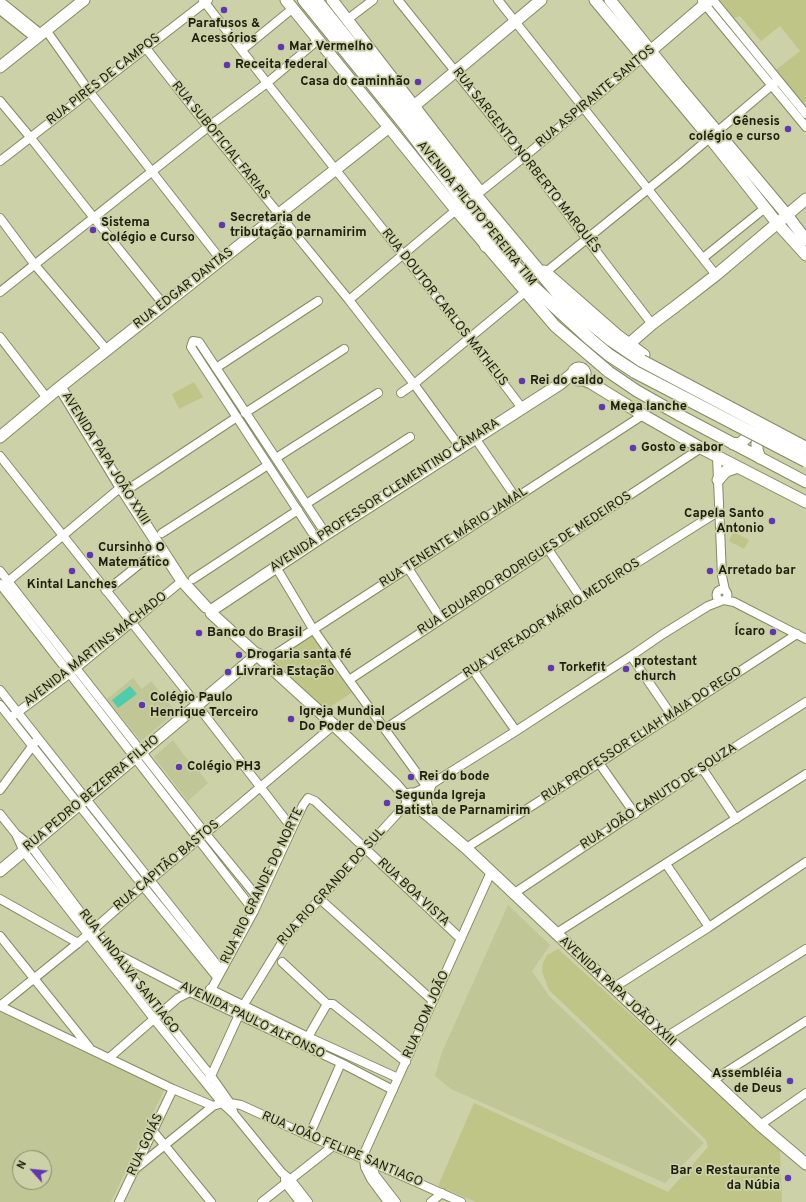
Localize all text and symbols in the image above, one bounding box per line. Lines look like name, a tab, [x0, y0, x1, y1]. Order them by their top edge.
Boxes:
marker: Parafusos & Acessórios	[219, 5, 229, 15]
place label: Parafusos & Acessórios	[188, 16, 260, 47]
street label: RUA PIRES DE CAMPOS	[44, 31, 164, 129]
place label: Mar Vermelho	[289, 39, 373, 55]
marker: Mar Vermelho	[276, 42, 286, 52]
street label: RUA ASPIRANTE SANTOS	[533, 43, 659, 151]
place label: Receita federal	[235, 57, 327, 73]
marker: Receita federal	[222, 60, 232, 70]
street label: RUA SARGENTO NORBERTO MARQUÊS	[449, 65, 603, 257]
place label: Casa do caminhão	[300, 74, 410, 90]
marker: Casa do caminhão	[413, 77, 423, 87]
street label: RUA SUBOFICIAL FARIAS	[167, 79, 273, 203]
place label: Gênesis colégio e curso	[689, 114, 780, 145]
marker: Gênesis colégio e curso	[783, 124, 793, 134]
street label: AVENIDA PILOTO PEREIRA TIM	[413, 138, 539, 290]
place label: Secretaria de tributação parnamirim	[230, 210, 367, 241]
place label: Sistema Colégio e Curso	[101, 215, 195, 246]
marker: Secretaria de tributação parnamirim	[217, 220, 227, 230]
marker: Sistema Colégio e Curso	[88, 225, 98, 235]
street label: RUA DOUTOR CARLOS MATHEUS	[378, 226, 510, 390]
street label: RUA EDGAR DANTAS	[131, 245, 237, 333]
place label: Rei do caldo	[530, 373, 604, 389]
marker: Rei do caldo	[517, 376, 527, 386]
street label: AVENIDA PAPA JOÃO XXIII	[58, 389, 152, 529]
place label: Mega lanche	[610, 399, 687, 415]
marker: Mega lanche	[597, 402, 607, 412]
street label: AVENIDA PROFESSOR CLEMENTINO CÂMARA	[267, 416, 503, 576]
place label: Gosto e sabor	[641, 440, 723, 456]
marker: Gosto e sabor	[628, 443, 638, 453]
street label: RUA TENENTE MÁRIO JAMAL	[377, 484, 531, 592]
street label: RUA EDUARDO RODRIGUES DE MEDEIROS	[415, 489, 635, 639]
place label: Capela Santo Antonio	[684, 506, 764, 537]
marker: Capela Santo Antonio	[767, 516, 777, 526]
place label: Cursinho O Matemático	[98, 540, 169, 571]
marker: Cursinho O Matemático	[85, 550, 95, 560]
street label: RUA VEREADOR MÁRIO MEDEIROS	[461, 556, 643, 682]
place label: Arretado bar	[718, 563, 796, 579]
marker: Kintal Lanches	[67, 566, 77, 576]
marker: Arretado bar	[705, 566, 715, 576]
place label: Kintal Lanches	[27, 577, 117, 593]
street label: AVENIDA MARTINS MACHADO	[21, 589, 171, 711]
place label: Ícaro	[734, 624, 765, 640]
place label: Banco do Brasil	[207, 625, 302, 641]
marker: Ícaro	[768, 627, 778, 637]
marker: Banco do Brasil	[194, 628, 204, 638]
place label: Drogaria santa fé	[247, 647, 351, 663]
marker: Drogaria santa fé	[234, 650, 244, 660]
place label: protestant church	[634, 654, 697, 685]
place label: Torkefit	[559, 660, 606, 676]
marker: Torkefit	[546, 663, 556, 673]
place label: Livraria Estação	[236, 664, 334, 680]
street label: RUA PROFESSOR ELIAH MAIA DO REGO	[539, 664, 745, 806]
marker: protestant church	[621, 664, 631, 674]
marker: Livraria Estação	[223, 667, 233, 677]
place label: Colégio Paulo Henrique Terceiro	[150, 690, 258, 721]
marker: Colégio Paulo Henrique Terceiro	[137, 700, 147, 710]
place label: Igreja Mundial Do Poder de Deus	[299, 704, 406, 735]
marker: Igreja Mundial Do Poder de Deus	[286, 714, 296, 724]
street label: RUA PEDRO BEZERRA FILHO	[21, 733, 163, 855]
street label: RUA JOÃO CANUTO DE SOUZA	[578, 740, 740, 854]
place label: Colégio PH3	[187, 759, 261, 775]
marker: Colégio PH3	[174, 762, 184, 772]
place label: Rei do bode	[419, 769, 490, 785]
marker: Rei do bode	[406, 772, 416, 782]
place label: Segunda Igreja Batista de Parnamirim	[395, 788, 530, 819]
marker: Segunda Igreja Batista de Parnamirim	[382, 798, 392, 808]
street label: RUA RIO GRANDE DO NORTE	[218, 805, 308, 967]
street label: RUA CAPITÃO BASTOS	[111, 817, 223, 915]
street label: RUA RIO GRANDE DO SUL	[275, 825, 389, 949]
street label: RUA BOA VISTA	[374, 856, 452, 930]
street label: RUA LINDALVA SANTIAGO	[75, 907, 181, 1037]
street label: AVENIDA PAPA JOÃO XXIII	[555, 934, 679, 1050]
street label: RUA DOM JOÃO	[401, 969, 453, 1061]
street label: AVENIDA PAULO ALFONSO	[177, 979, 327, 1063]
place label: Assembléia de Deus	[712, 1066, 782, 1097]
marker: Assembléia de Deus	[785, 1076, 795, 1086]
street label: RUA JOÃO FELIPE SANTIAGO	[259, 1109, 425, 1191]
street label: RUA GOIÁS	[125, 1111, 167, 1179]
north arrow	[12, 1150, 52, 1190]
text: N	[14, 1158, 30, 1172]
place label: Bar e Restaurante da Núbia	[670, 1163, 780, 1194]
marker: Bar e Restaurante da Núbia	[783, 1173, 793, 1183]

